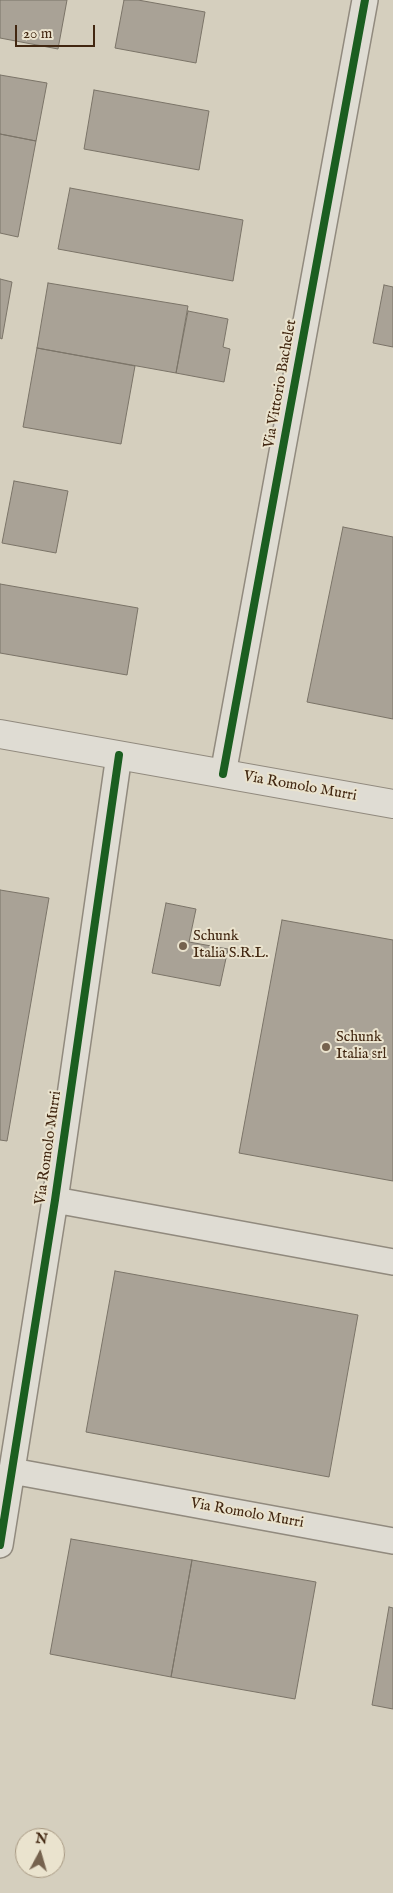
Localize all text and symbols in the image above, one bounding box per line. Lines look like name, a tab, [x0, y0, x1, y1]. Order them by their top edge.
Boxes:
scale bar	[18, 15, 98, 47]
text: 20 m	[23, 24, 52, 43]
street label: Via Vittorio Bachelet	[261, 318, 301, 450]
street label: Via Romolo Murri	[242, 768, 358, 806]
place label: Schunk Italia S.R.L.	[193, 928, 268, 963]
marker: Schunk Italia S.R.L.	[177, 940, 189, 952]
place label: Schunk Italia srl	[336, 1029, 387, 1064]
marker: Schunk Italia srl	[320, 1041, 332, 1053]
street label: Via Romolo Murri	[32, 1090, 66, 1206]
street label: Via Romolo Murri	[189, 1495, 305, 1533]
north arrow	[15, 1828, 65, 1878]
text: N	[34, 1829, 48, 1849]

